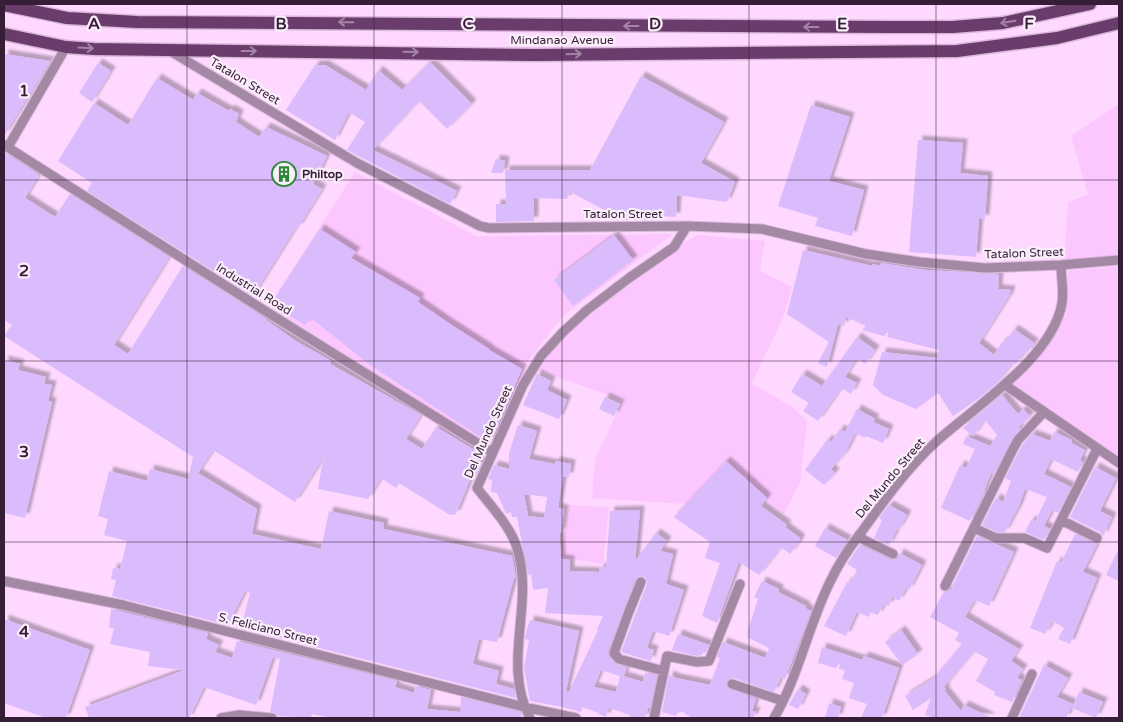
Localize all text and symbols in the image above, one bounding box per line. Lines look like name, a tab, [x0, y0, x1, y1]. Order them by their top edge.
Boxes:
text: A	[88, 14, 100, 34]
text: B	[275, 14, 287, 34]
text: C	[462, 14, 474, 34]
text: D	[649, 14, 661, 34]
text: E	[837, 14, 847, 34]
text: F	[1024, 14, 1034, 34]
one-way arrow	[338, 18, 354, 27]
one-way arrow	[1001, 18, 1017, 28]
one-way arrow	[623, 21, 640, 31]
one-way arrow	[803, 22, 820, 32]
street label: Mindanao Avenue	[510, 33, 614, 47]
one-way arrow	[78, 44, 94, 53]
one-way arrow	[240, 46, 256, 56]
one-way arrow	[402, 47, 419, 57]
one-way arrow	[565, 49, 581, 58]
street label: Tatalon Street	[207, 55, 283, 108]
text: 1	[19, 81, 29, 101]
building icon: Philtop	[271, 161, 297, 187]
place label: Philtop	[302, 167, 343, 182]
street label: Tatalon Street	[583, 207, 663, 221]
street label: Tatalon Street	[984, 245, 1064, 261]
street label: Industrial Road	[214, 260, 294, 318]
text: 2	[19, 261, 29, 281]
street label: Del Mundo Street	[461, 383, 515, 481]
street label: Del Mundo Street	[852, 435, 928, 521]
text: 3	[19, 442, 29, 462]
street label: S. Feliciano Street	[217, 610, 319, 648]
text: 4	[19, 622, 29, 642]

